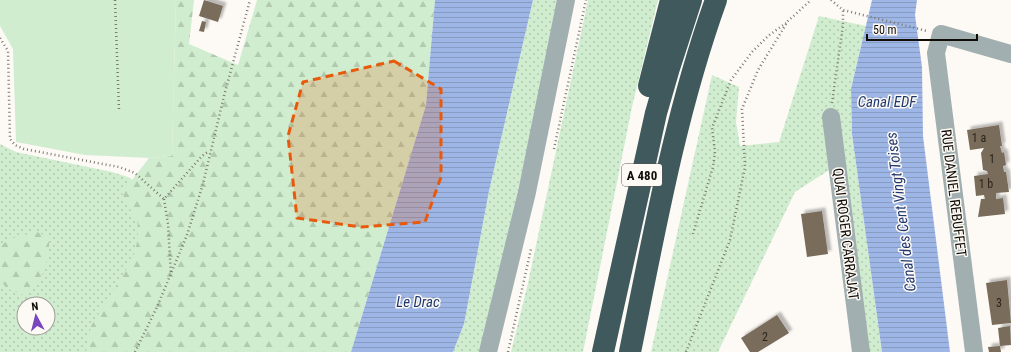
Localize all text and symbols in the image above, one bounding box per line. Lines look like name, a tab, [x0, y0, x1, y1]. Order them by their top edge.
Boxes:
scale bar	[867, 16, 977, 42]
text: 50 m	[873, 23, 897, 37]
water label: Canal EDF	[858, 93, 917, 111]
street label: RUE DANIEL REBUFFET	[938, 128, 970, 258]
water label: Canal des Cent Vingt Toises	[882, 131, 920, 293]
house number: 1 a	[972, 131, 986, 145]
house number: 1	[989, 152, 995, 166]
road number: A 480	[622, 164, 662, 186]
street label: QUAI ROGER CARRAJAT	[830, 167, 862, 301]
house number: 1 b	[979, 177, 993, 191]
water label: Le Drac	[396, 293, 440, 311]
north arrow	[16, 296, 56, 336]
house number: 3	[996, 296, 1002, 310]
text: N	[31, 300, 39, 313]
house number: 2	[762, 330, 768, 344]

